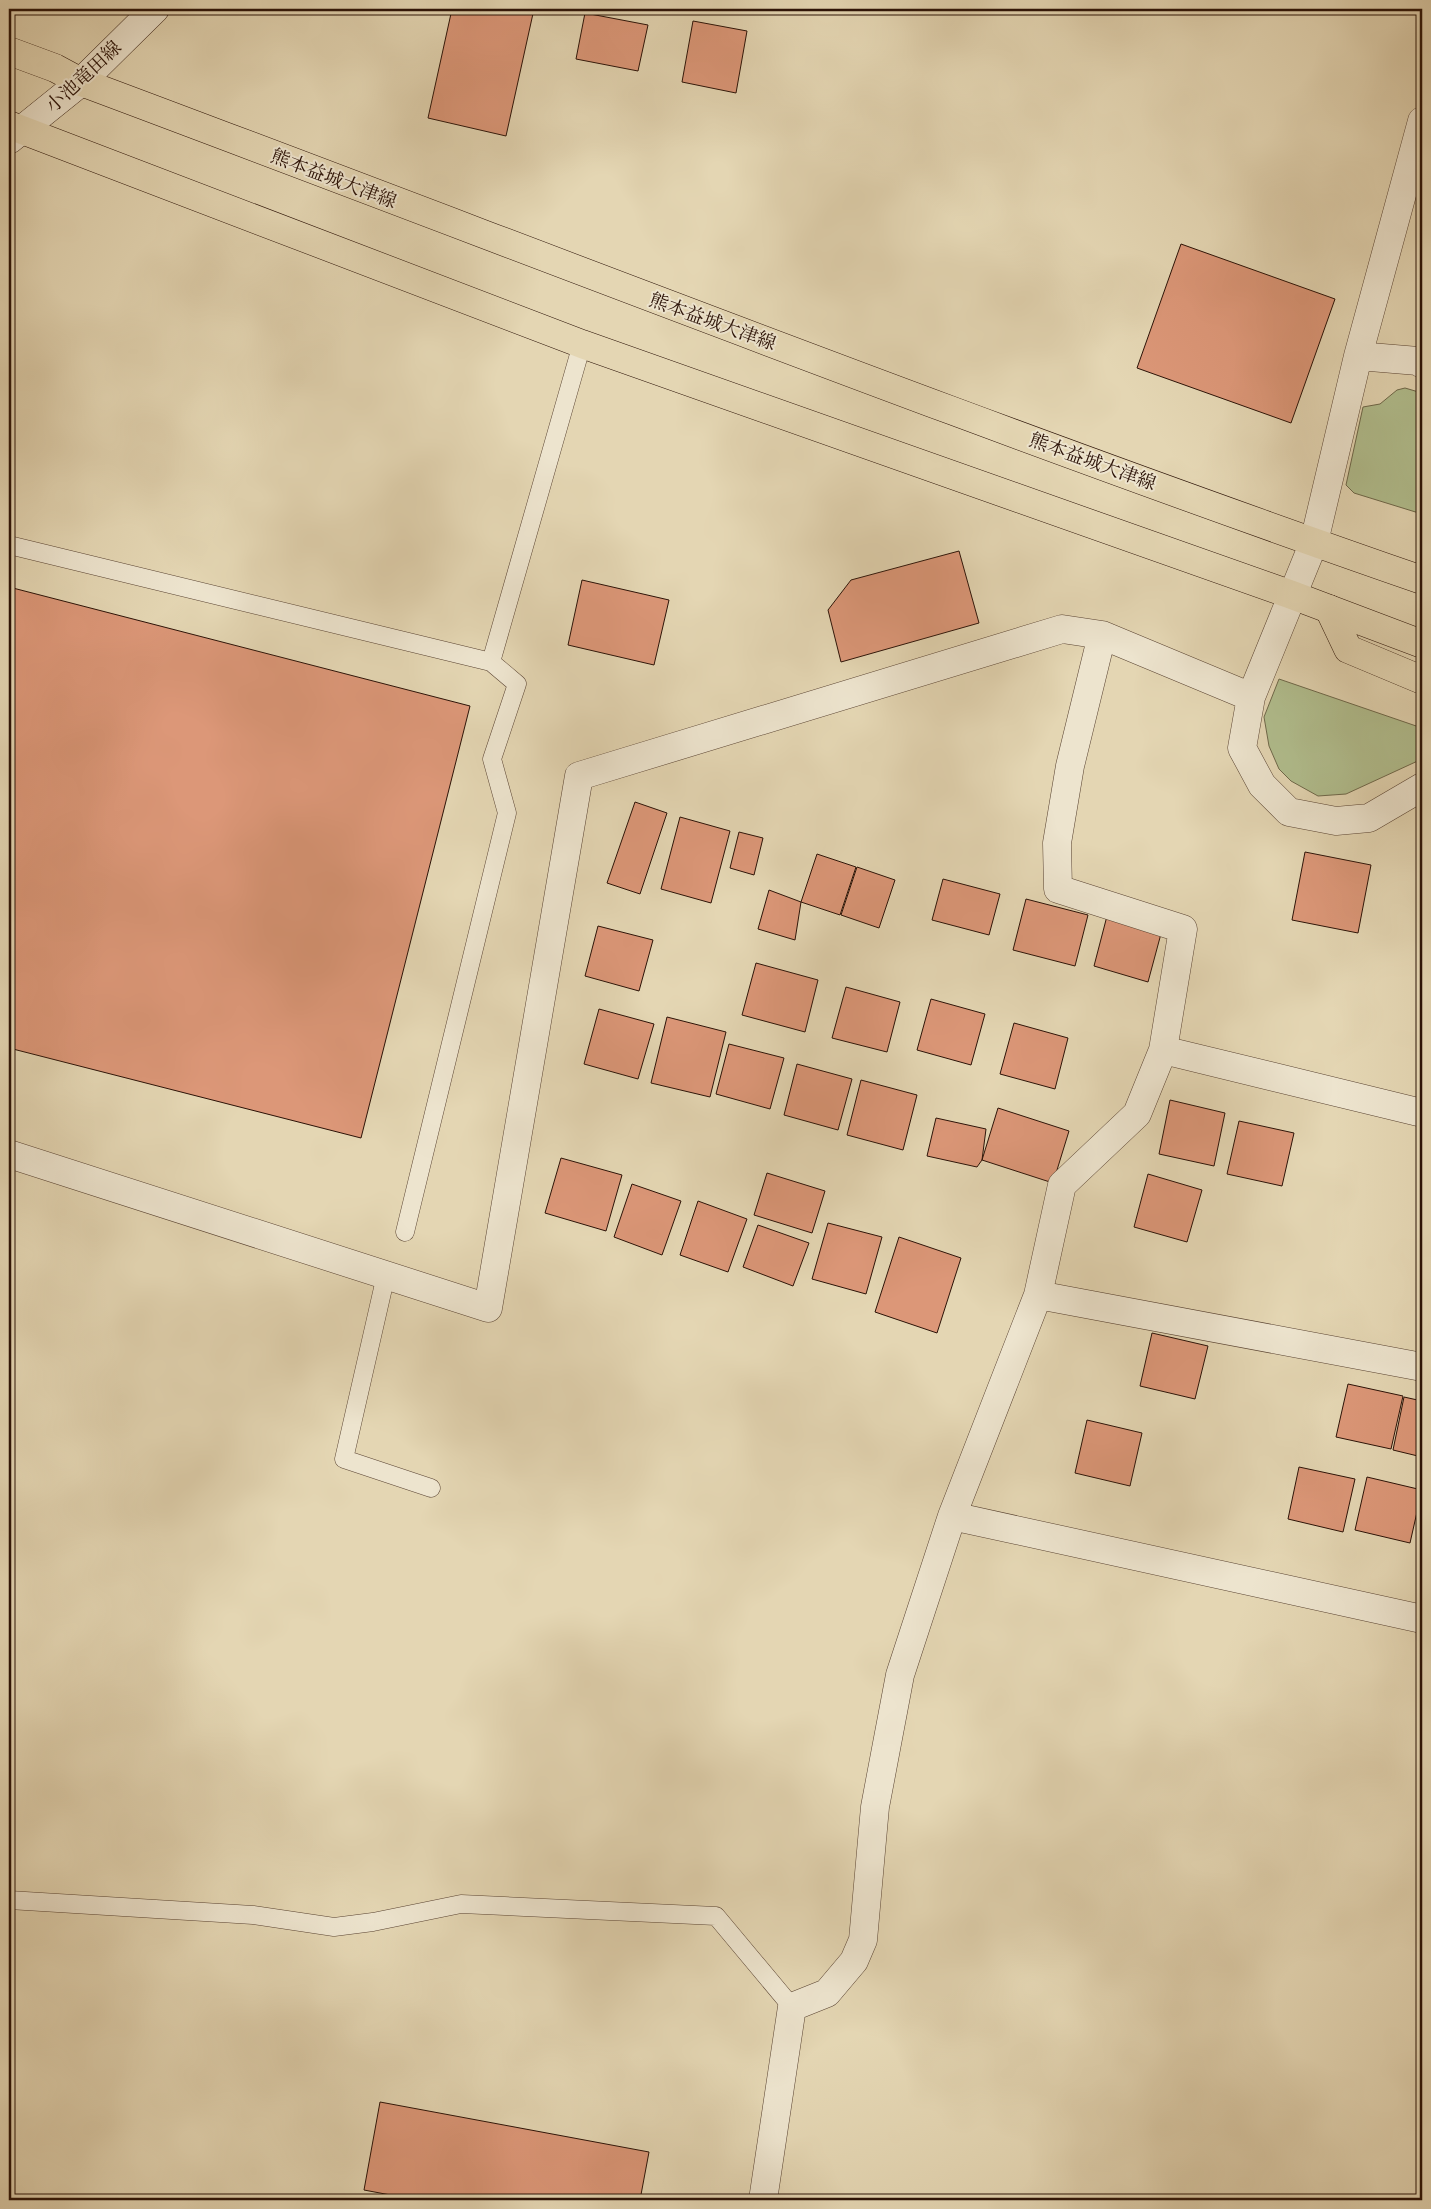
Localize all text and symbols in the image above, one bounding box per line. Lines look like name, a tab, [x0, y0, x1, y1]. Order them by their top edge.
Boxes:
street label: 小池竜田線	[40, 35, 127, 118]
street label: 熊本益城大津線	[267, 143, 400, 214]
street label: 熊本益城大津線	[646, 287, 780, 356]
street label: 熊本益城大津線	[1026, 427, 1160, 496]

